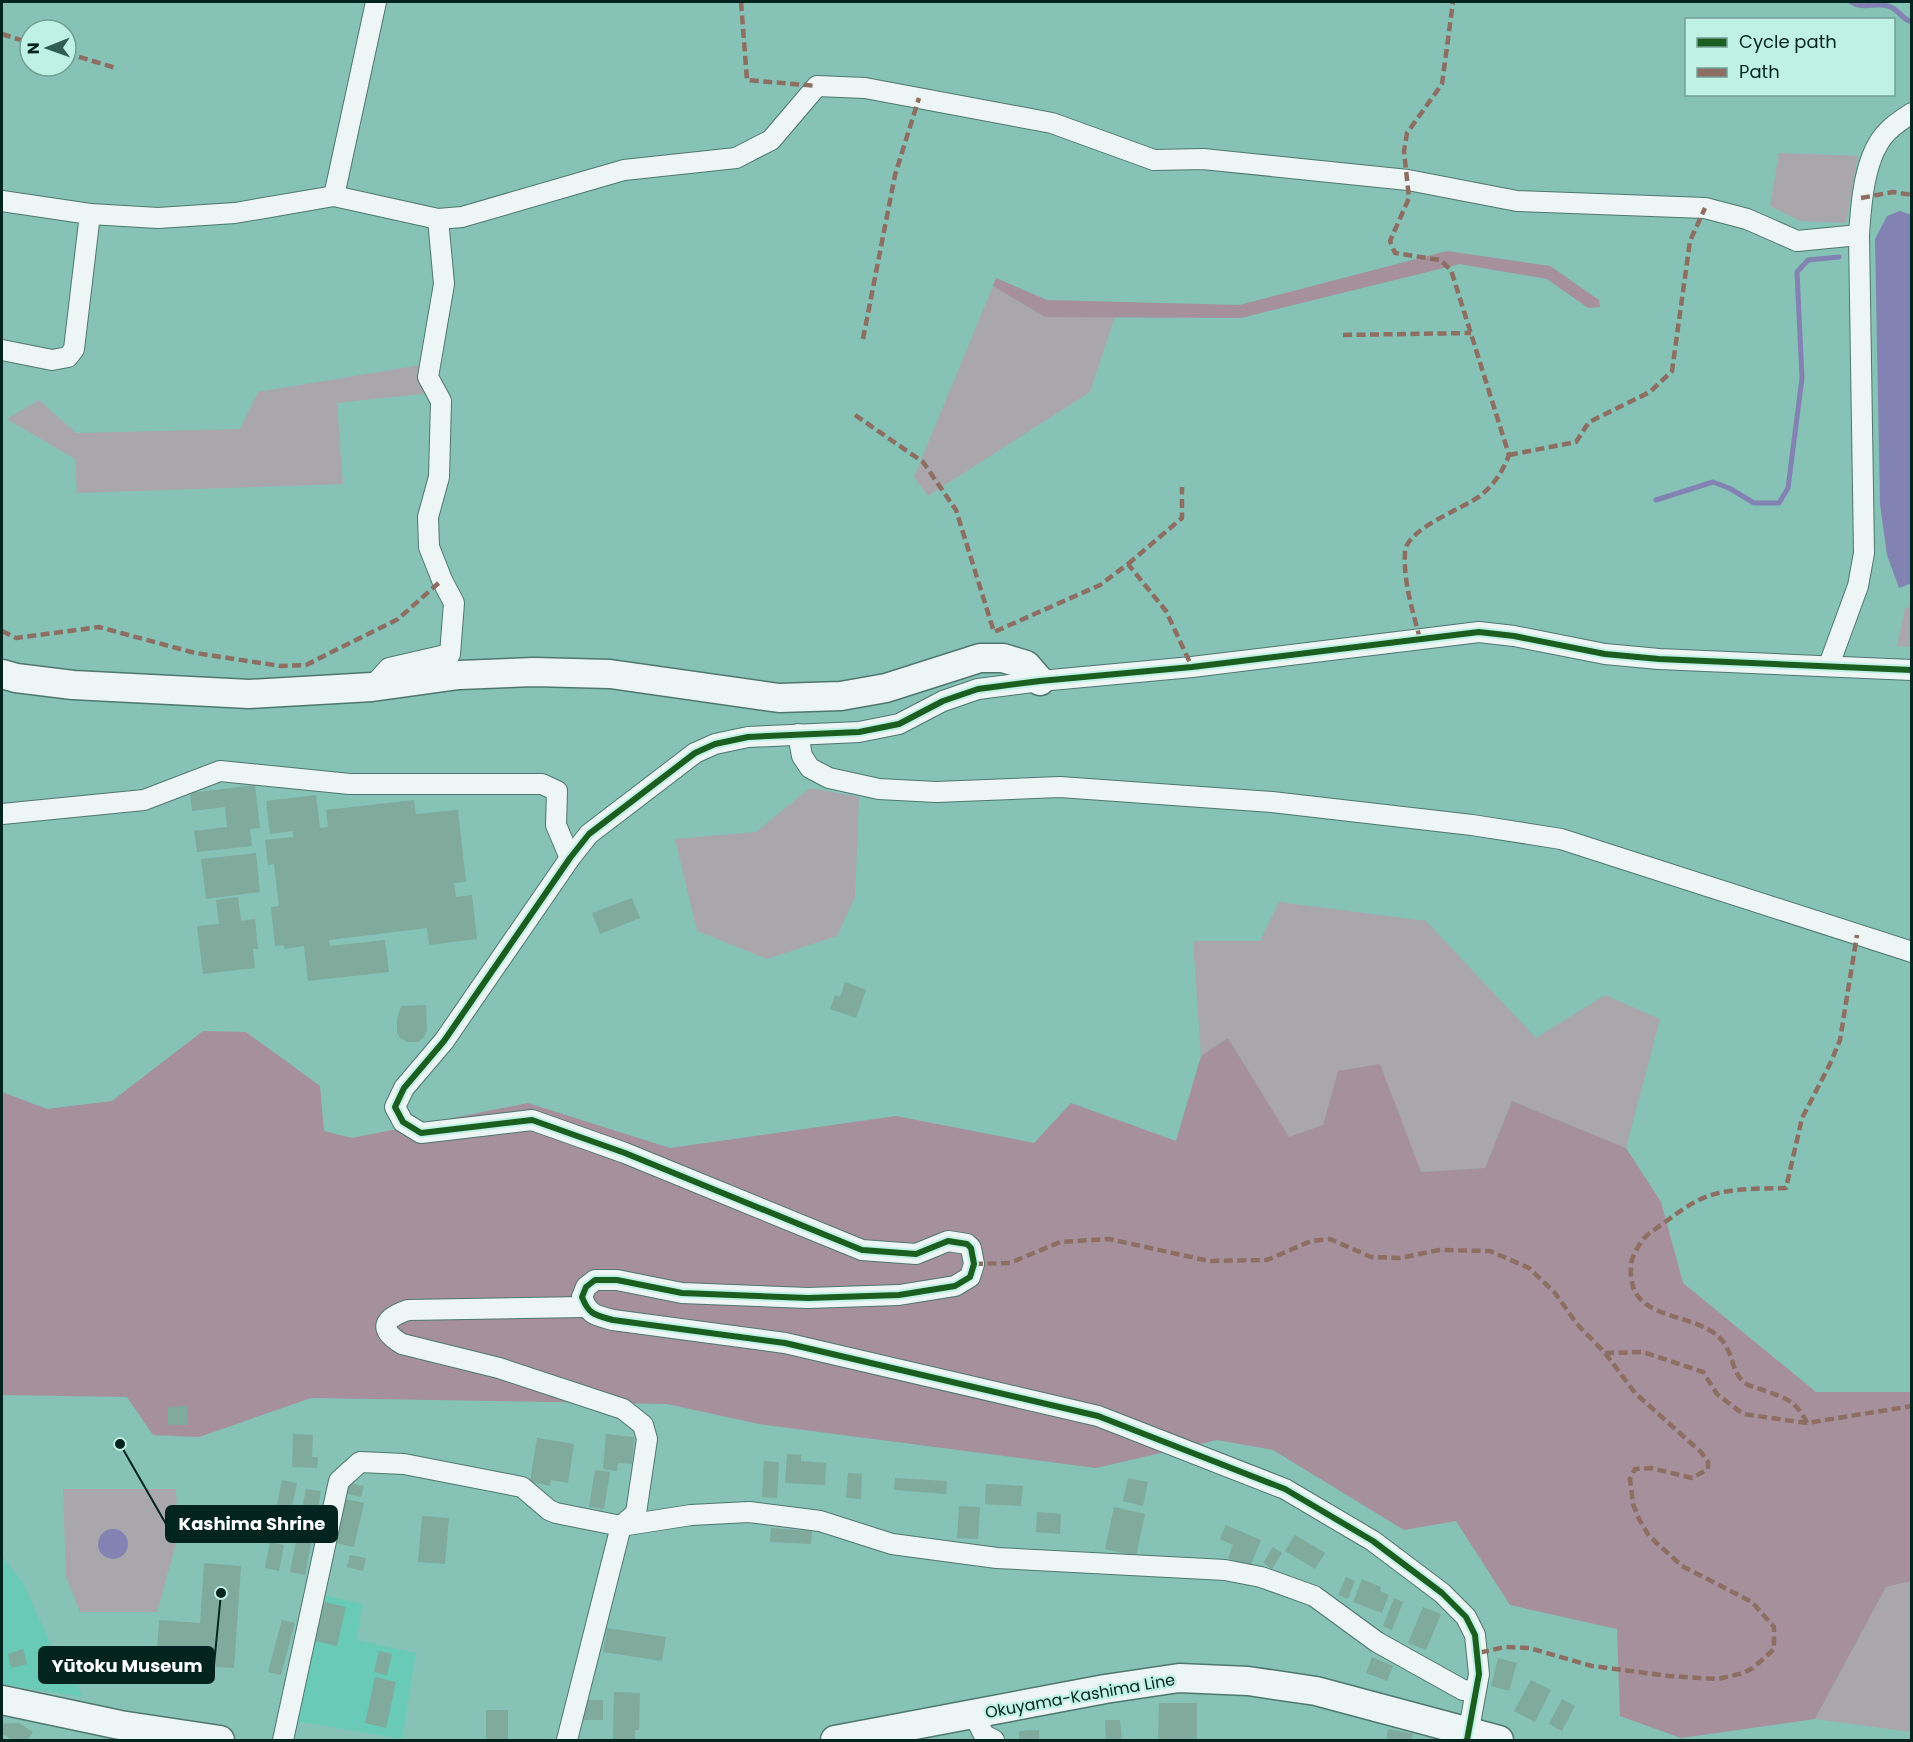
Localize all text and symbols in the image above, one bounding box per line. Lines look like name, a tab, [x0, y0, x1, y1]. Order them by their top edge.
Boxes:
north arrow	[18, 18, 78, 78]
legend	[1685, 18, 1895, 96]
text: Cycle path	[1739, 29, 1837, 54]
text: N	[22, 42, 45, 54]
text: Path	[1739, 59, 1780, 84]
callout: Kashima Shrine	[166, 1506, 337, 1542]
text: Kashima Shrine	[179, 1511, 325, 1536]
callout: Yūtoku Museum	[39, 1647, 214, 1683]
text: Yūtoku Museum	[51, 1653, 203, 1678]
street label: Okuyama-Kashima Line	[983, 1668, 1177, 1724]

